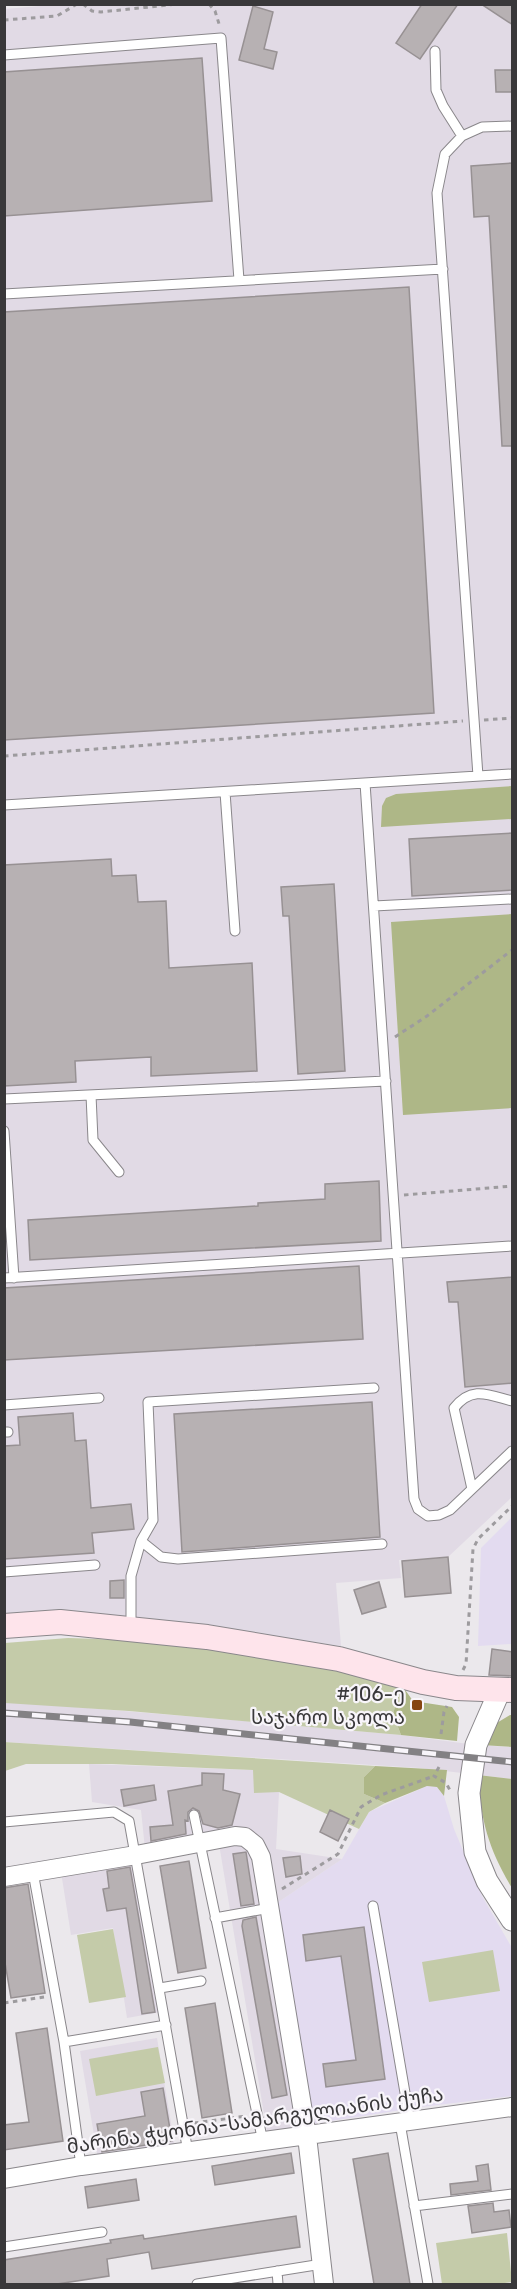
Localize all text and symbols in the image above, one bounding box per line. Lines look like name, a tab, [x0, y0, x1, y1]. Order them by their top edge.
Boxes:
place label: #106-ე საჯარო სკოლა	[251, 1682, 405, 1730]
marker: #106-ე საჯარო სკოლა	[410, 1698, 424, 1712]
street label: მარინა ჭყონია-სამარგულიანის ქუჩა	[65, 2082, 445, 2159]

